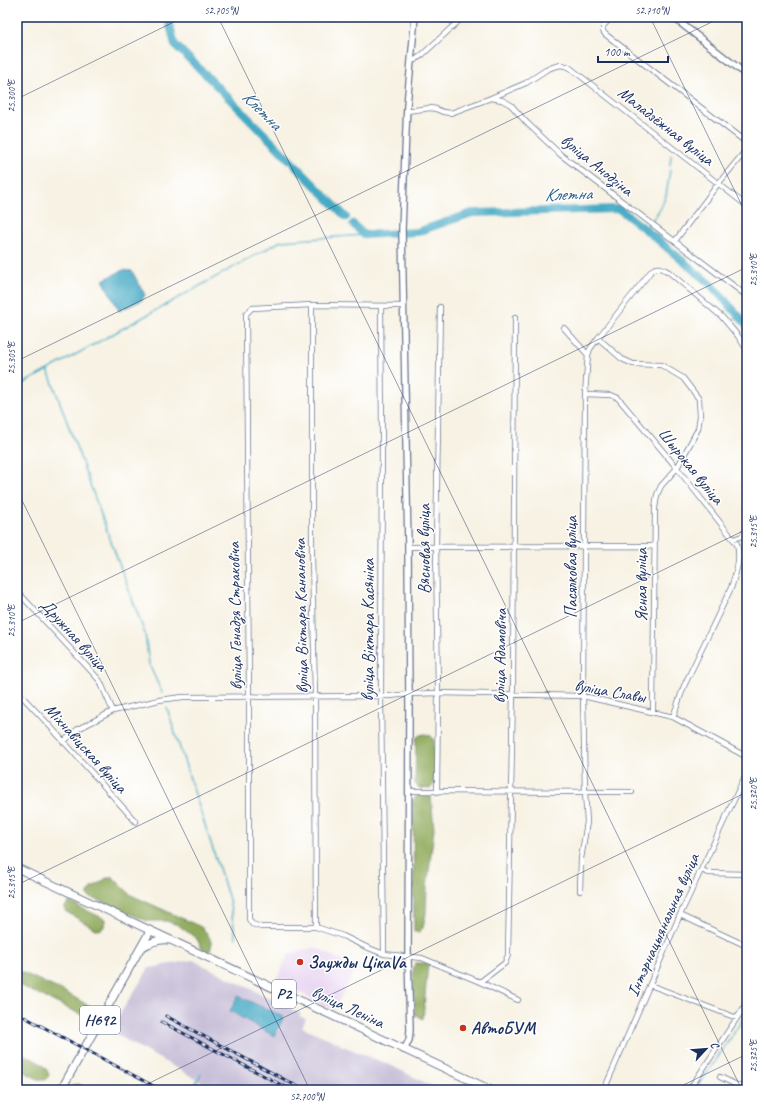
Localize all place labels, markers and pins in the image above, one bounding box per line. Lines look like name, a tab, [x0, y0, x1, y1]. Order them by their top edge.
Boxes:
place label: Заужды ЦікаVа	[308, 952, 407, 973]
marker: Заужды ЦікаVа	[295, 957, 305, 967]
place label: АвтоБУМ	[471, 1018, 536, 1039]
marker: АвтоБУМ	[458, 1023, 468, 1033]

